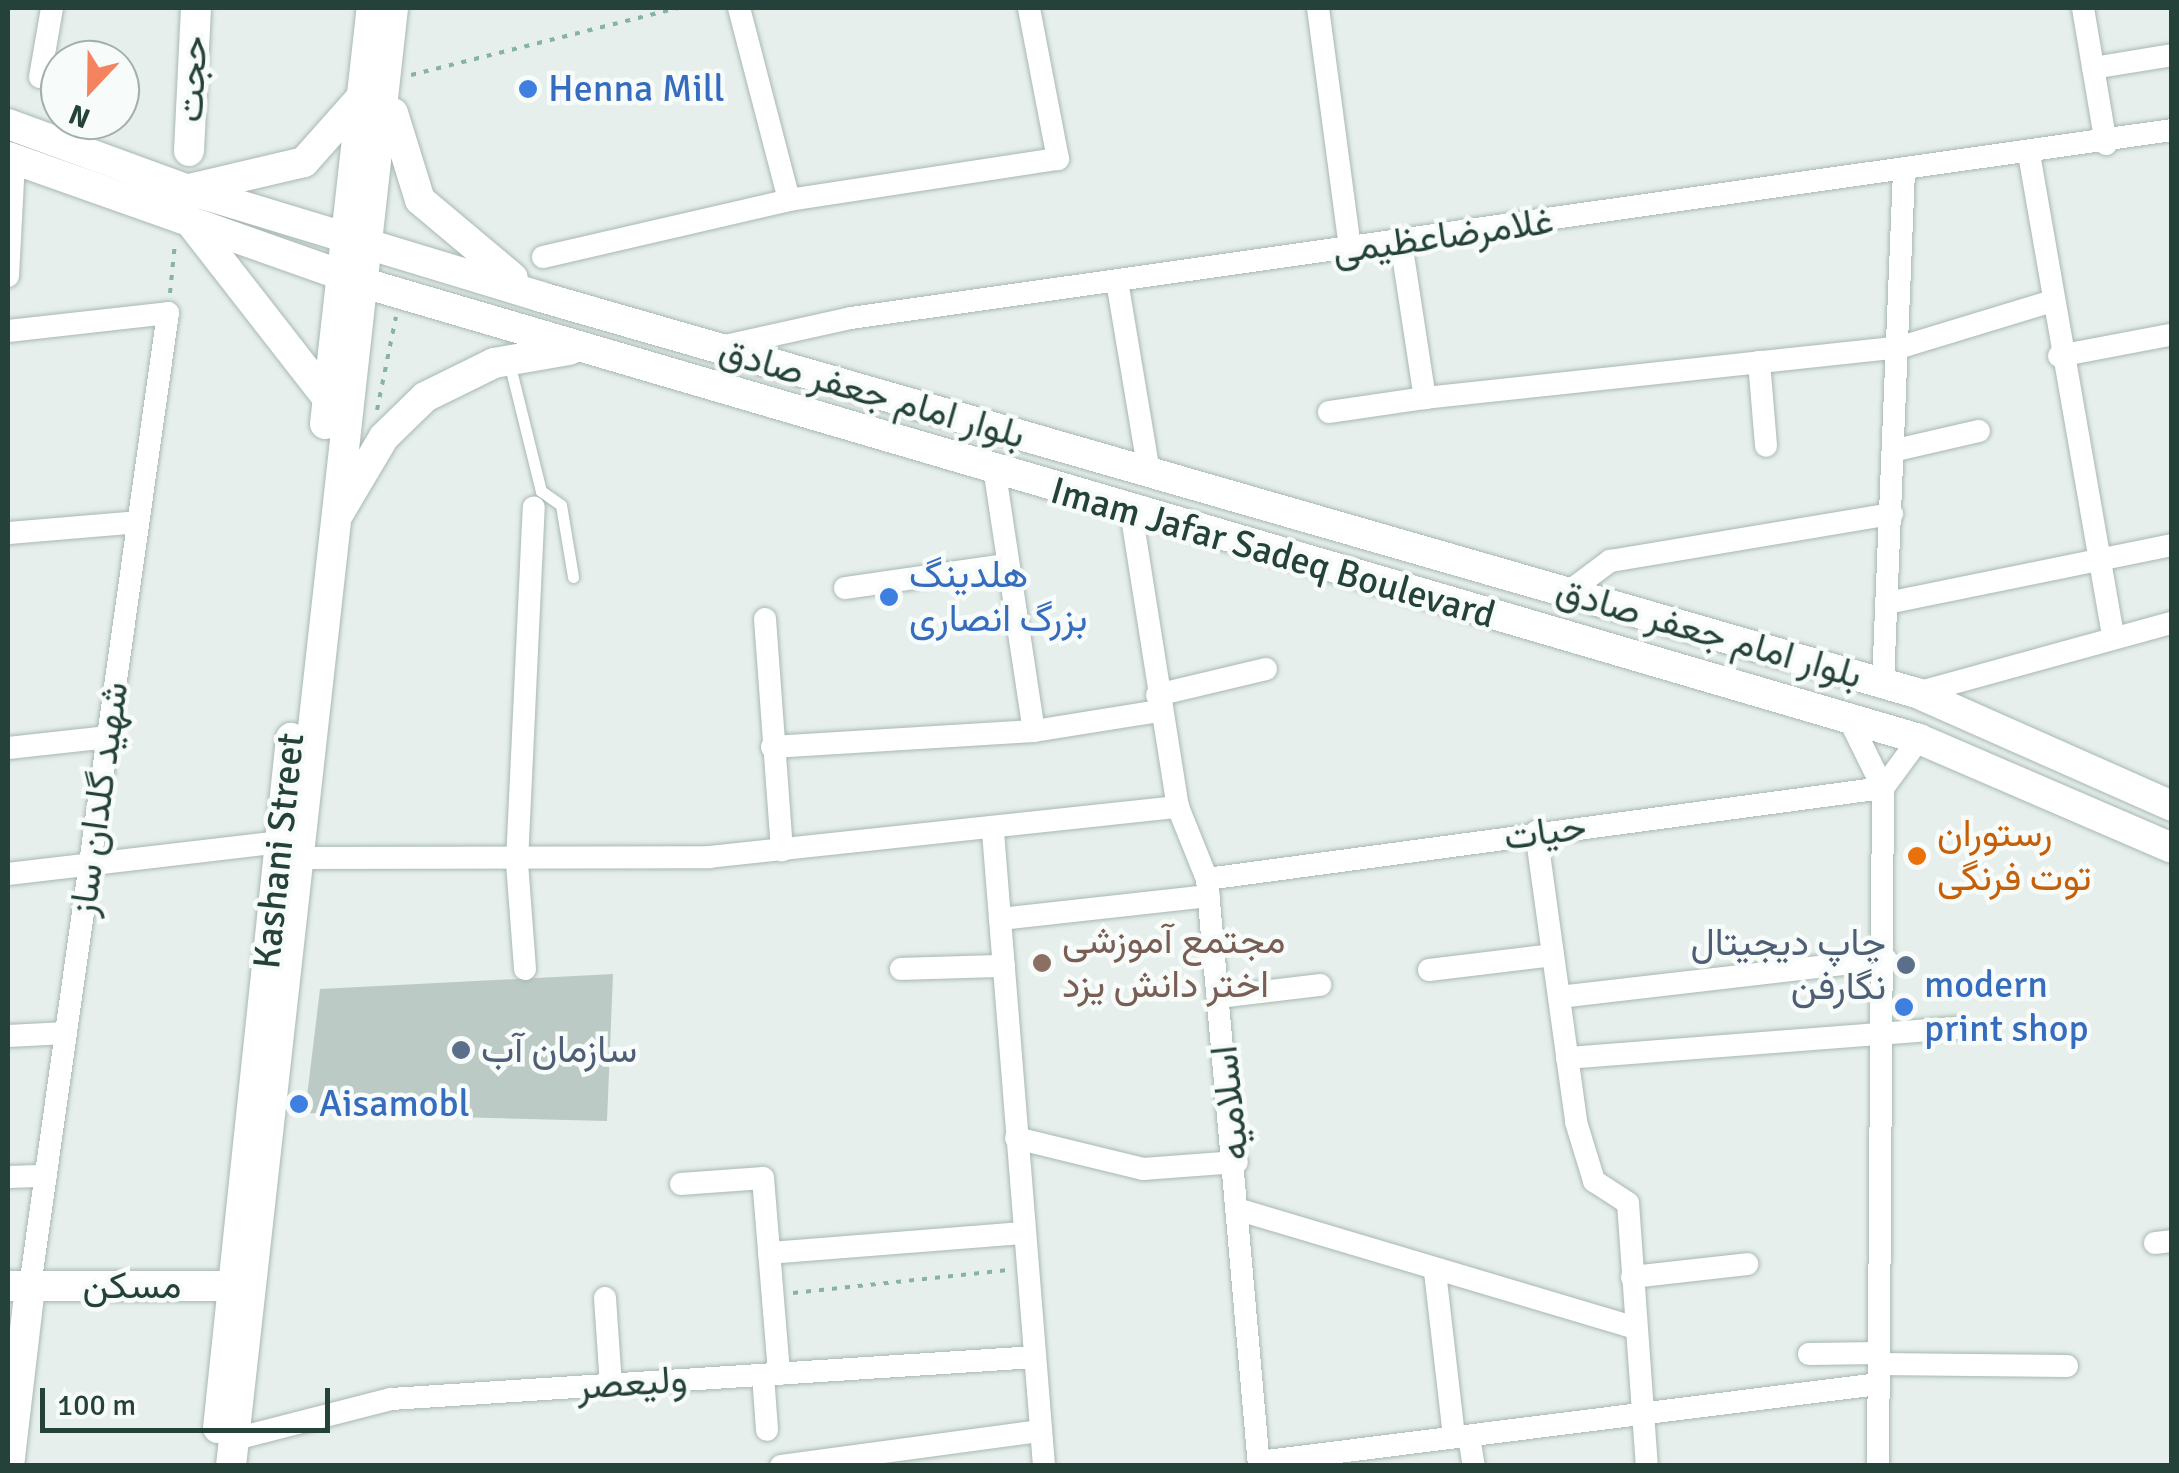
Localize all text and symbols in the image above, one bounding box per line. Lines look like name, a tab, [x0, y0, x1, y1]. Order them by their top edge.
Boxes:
street label: حجت	[167, 35, 217, 123]
north arrow	[40, 40, 140, 140]
place label: Henna Mill	[548, 66, 725, 112]
marker: Henna Mill	[517, 78, 539, 100]
text: N	[64, 97, 95, 135]
street label: غلامرضاعظیمی	[1330, 198, 1556, 274]
street label: بلوار امام جعفر صادق	[714, 328, 1030, 458]
street label: Imam Jafar Sadeq Boulevard	[1046, 468, 1500, 638]
place label: هلدینگ بزرگ انصاری	[909, 552, 1088, 642]
street label: بلوار امام جعفر صادق	[1551, 568, 1867, 698]
marker: هلدینگ بزرگ انصاری	[878, 586, 900, 608]
street label: شهید گلدان ساز	[60, 679, 138, 919]
street label: Kashani Street	[244, 731, 314, 971]
street label: حیات	[1501, 804, 1589, 860]
place label: رستوران توت فرنگی	[1937, 811, 2091, 901]
marker: رستوران توت فرنگی	[1906, 845, 1928, 867]
place label: مجتمع آموزشی اختر دانش یزد	[1062, 918, 1285, 1008]
place label: چاپ دیجیتال نگارفن	[1690, 920, 1886, 1009]
marker: مجتمع آموزشی اختر دانش یزد	[1031, 952, 1053, 974]
marker: چاپ دیجیتال نگارفن	[1895, 954, 1917, 976]
place label: modern print shop	[1924, 962, 2089, 1052]
marker: modern print shop	[1893, 996, 1915, 1018]
place label: سازمان آب	[481, 1027, 637, 1073]
marker: سازمان آب	[450, 1039, 472, 1061]
street label: اسلامیه	[1201, 1043, 1259, 1163]
place label: Aisamobl	[319, 1081, 470, 1127]
marker: Aisamobl	[288, 1093, 310, 1115]
street label: مسکن	[82, 1263, 182, 1309]
street label: ولیعصر	[575, 1356, 689, 1410]
scale bar	[45, 1368, 335, 1430]
text: 100 m	[57, 1387, 136, 1424]

